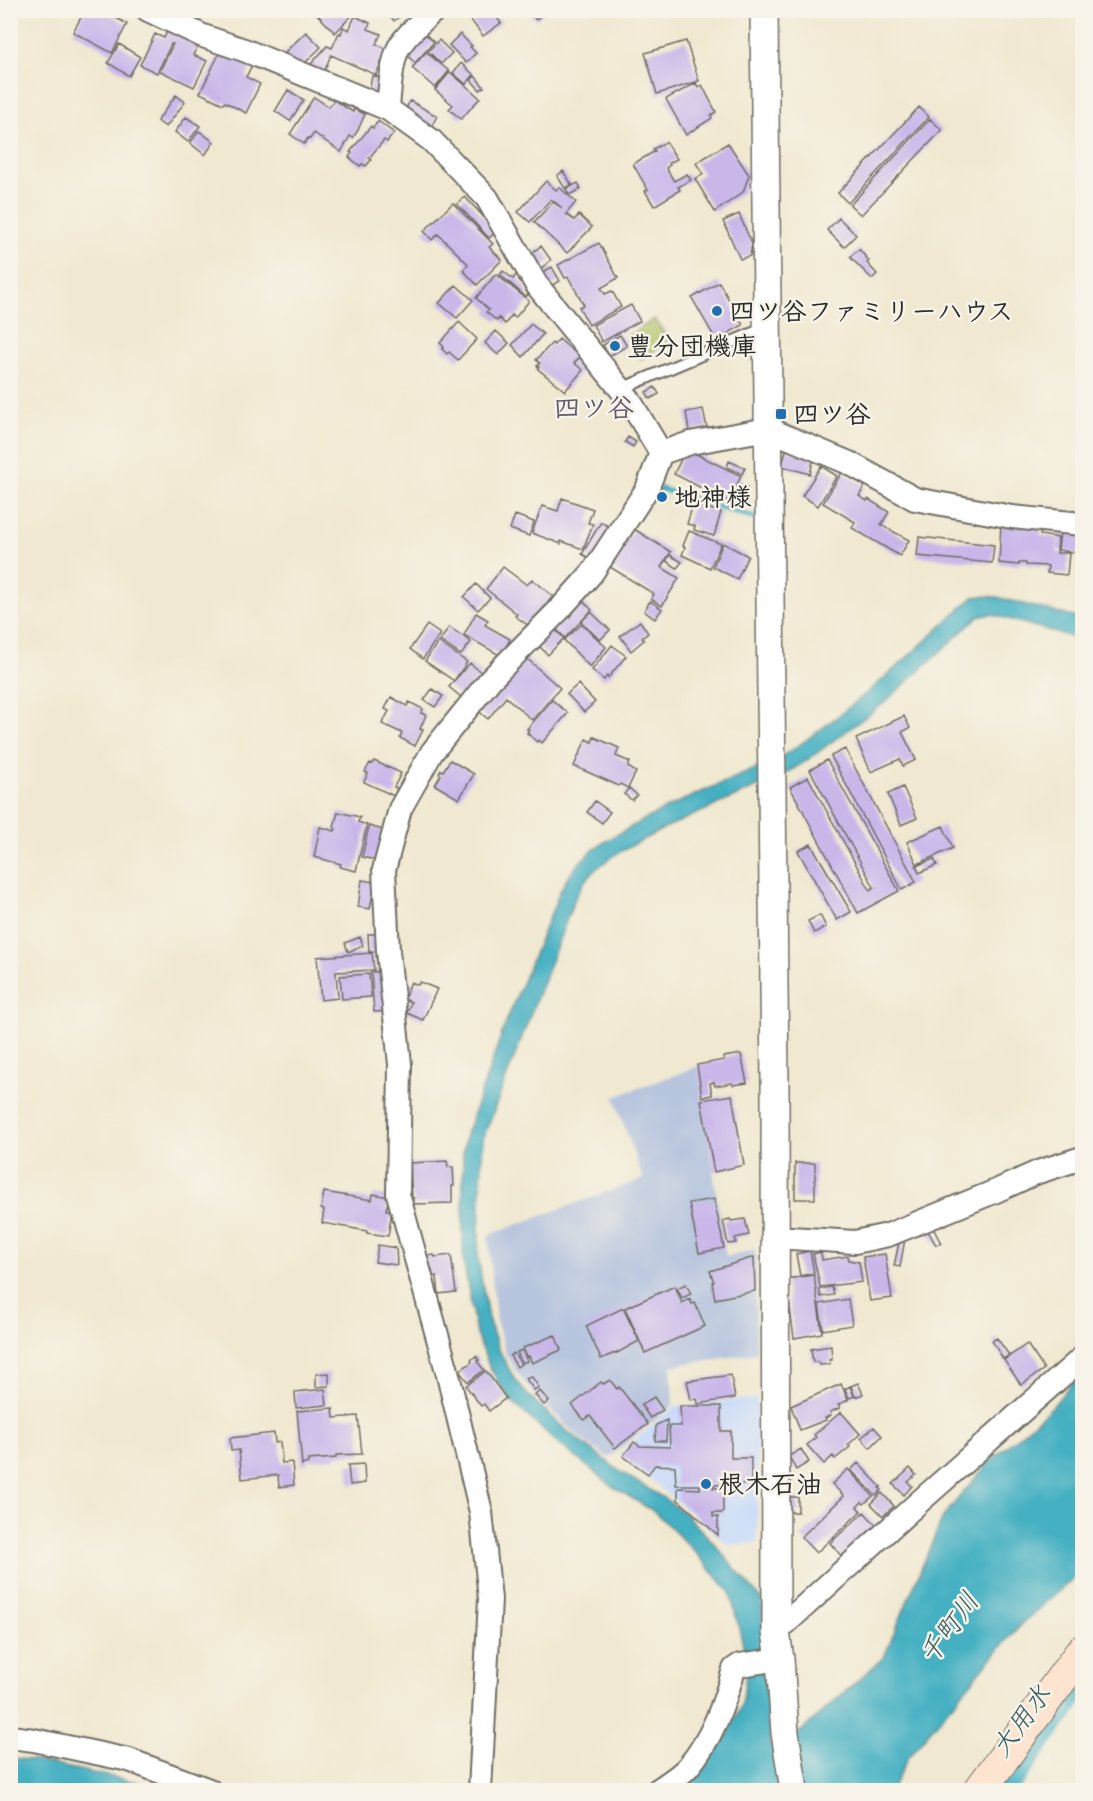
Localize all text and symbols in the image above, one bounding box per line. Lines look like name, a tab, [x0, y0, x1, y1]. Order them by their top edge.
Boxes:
place label: 四ツ谷ファミリーハウス	[729, 295, 1013, 327]
marker: 四ツ谷ファミリーハウス	[710, 304, 724, 318]
place label: 豊分団機庫	[627, 330, 757, 362]
marker: 豊分団機庫	[608, 339, 622, 353]
district label: 四ツ谷	[554, 391, 635, 424]
place label: 四ツ谷	[793, 398, 871, 430]
marker: 四ツ谷	[774, 407, 788, 421]
place label: 地神様	[674, 481, 752, 513]
marker: 地神様	[655, 490, 669, 504]
place label: 根木石油	[718, 1468, 822, 1500]
marker: 根木石油	[699, 1477, 713, 1491]
water label: 千町川	[911, 1585, 986, 1670]
water label: 大用水	[983, 1678, 1058, 1763]

